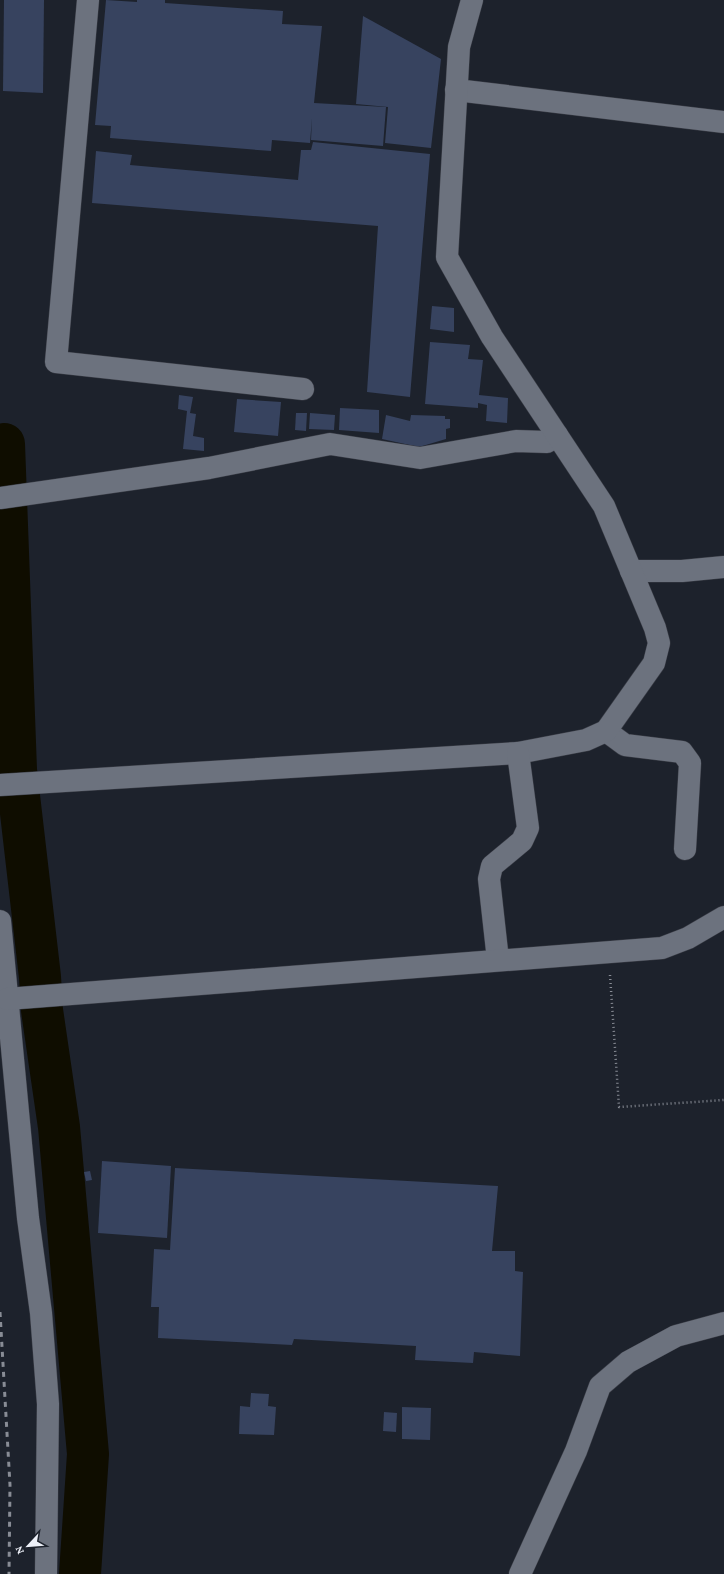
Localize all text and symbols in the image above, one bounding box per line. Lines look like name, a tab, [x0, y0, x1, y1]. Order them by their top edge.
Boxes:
north arrow	[8, 1526, 48, 1566]
text: N	[12, 1544, 26, 1556]

